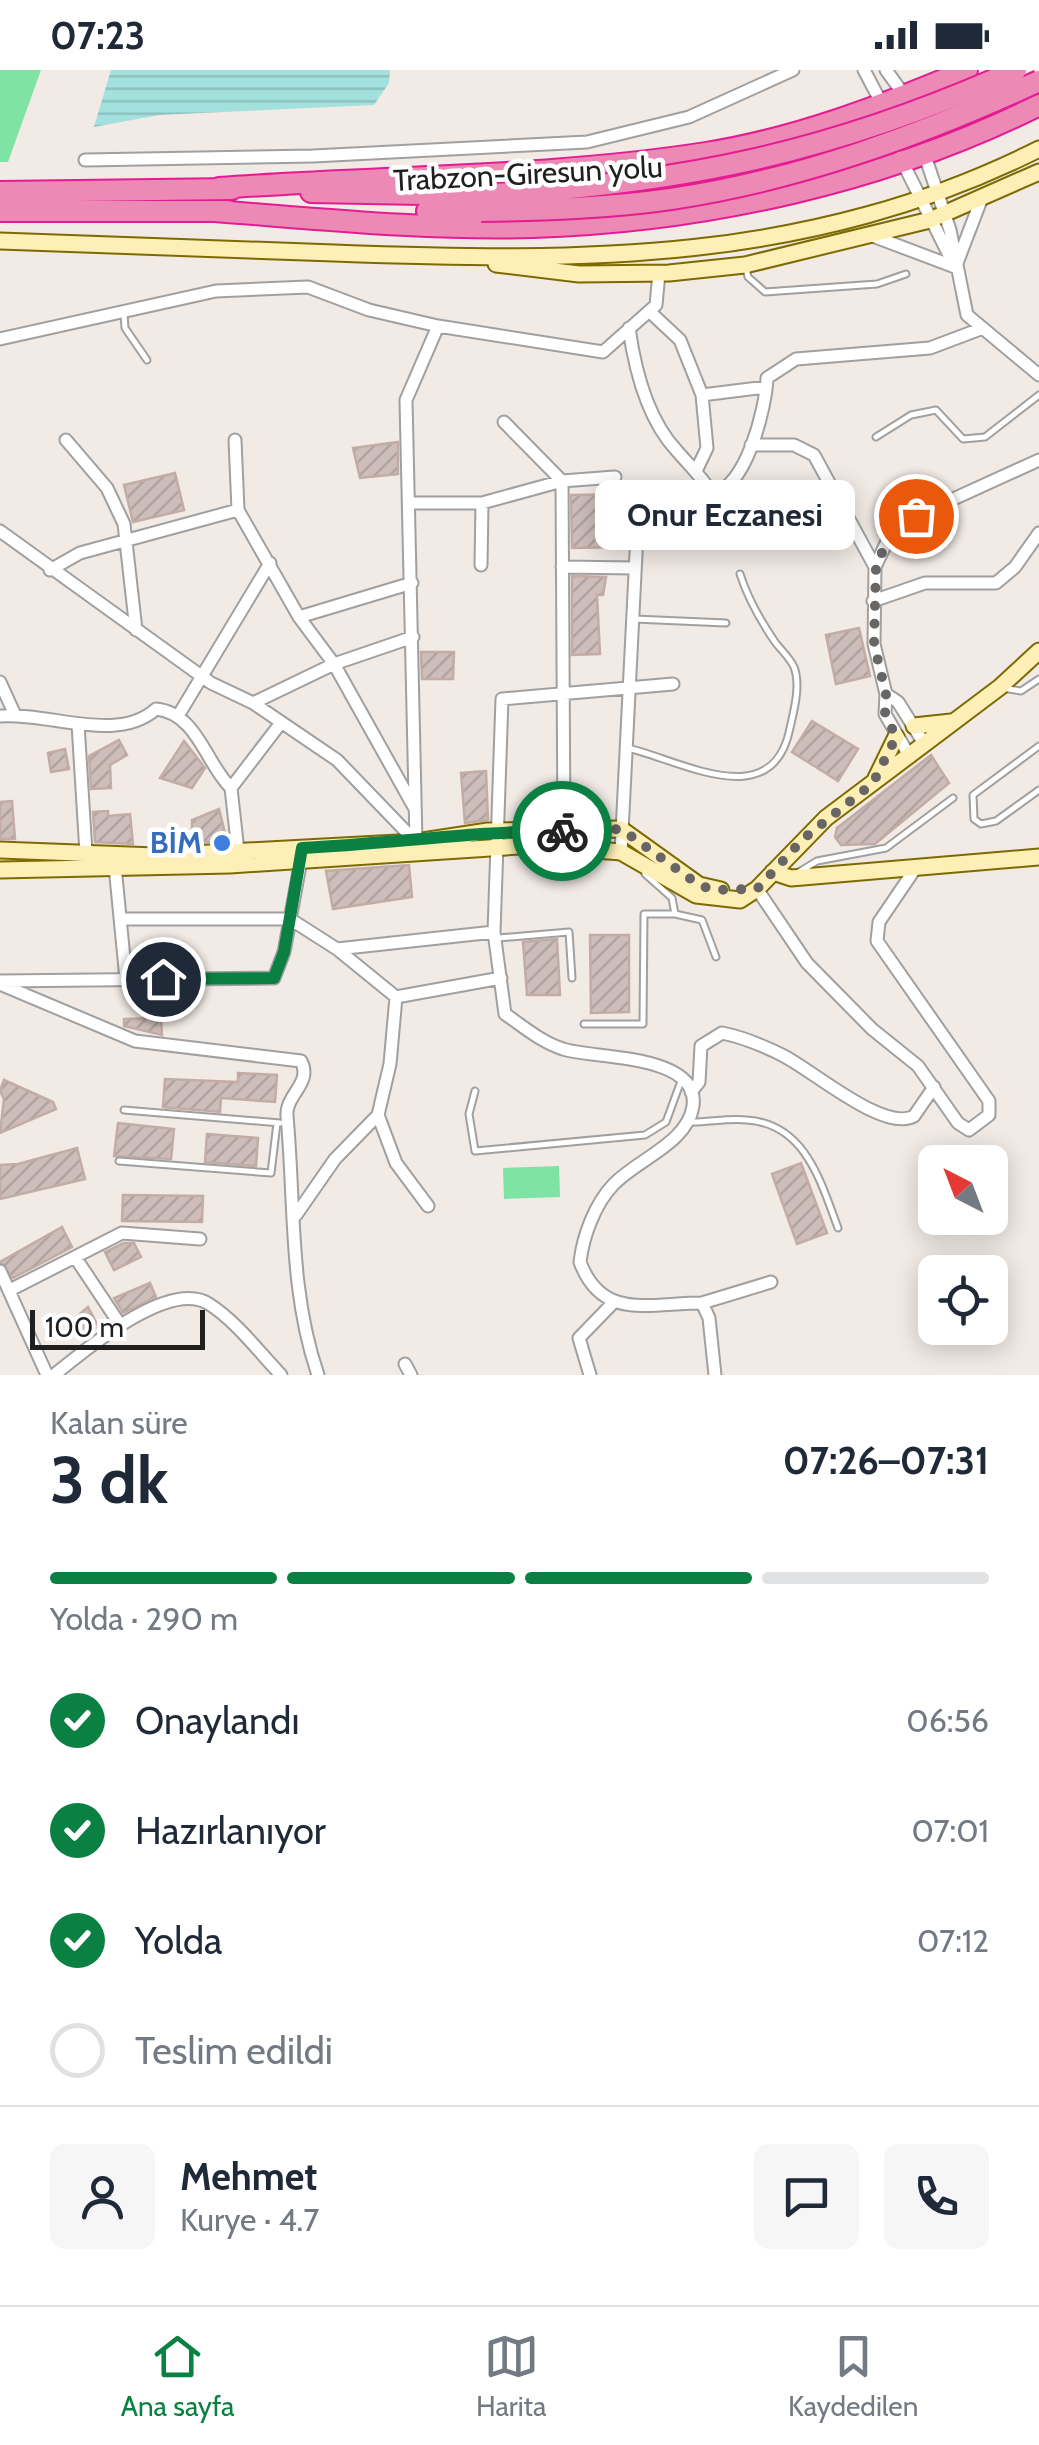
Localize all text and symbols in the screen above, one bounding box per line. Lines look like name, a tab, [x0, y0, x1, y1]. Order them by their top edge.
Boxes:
text: 07:23	[50, 12, 145, 59]
street label: Trabzon-Giresun yolu	[392, 148, 664, 199]
pin	[874, 474, 959, 559]
callout: Onur Eczanesi	[596, 481, 856, 551]
icon: bag	[889, 489, 944, 544]
text: Onur Eczanesi	[627, 495, 823, 534]
courier	[512, 781, 612, 881]
icon: bike	[535, 804, 590, 859]
place label: BİM	[150, 824, 202, 861]
marker: BİM	[211, 832, 233, 854]
pin	[121, 937, 206, 1022]
icon: home	[136, 952, 191, 1007]
north arrow	[918, 1145, 1008, 1235]
map controls	[918, 1145, 1008, 1345]
button: locate	[918, 1255, 1008, 1345]
scale bar	[30, 1305, 205, 1350]
text: 100 m	[45, 1310, 124, 1344]
text: Kalan süre	[50, 1403, 188, 1442]
text: 07:26–07:31	[783, 1437, 989, 1484]
text: 3 dk	[50, 1440, 168, 1519]
text: Yolda · 290 m	[50, 1599, 238, 1638]
icon: check	[50, 1693, 105, 1748]
text: Onaylandı	[135, 1697, 300, 1744]
text: 06:56	[906, 1701, 989, 1740]
icon: check	[50, 1803, 105, 1858]
text: Hazırlanıyor	[135, 1807, 326, 1854]
text: 07:01	[911, 1811, 989, 1850]
icon: check	[50, 1913, 105, 1968]
text: Yolda	[135, 1917, 222, 1964]
text: 07:12	[917, 1921, 989, 1960]
text: Teslim edildi	[135, 2027, 333, 2074]
button: person	[50, 2144, 155, 2249]
button: chat	[754, 2144, 859, 2249]
button: phone	[884, 2144, 989, 2249]
text: Mehmet	[180, 2153, 317, 2200]
text: Kurye · 4.7	[180, 2200, 319, 2239]
tab: Ana sayfa	[121, 2329, 235, 2423]
tab: Harita	[476, 2329, 547, 2423]
tab: Kaydedilen	[788, 2329, 918, 2423]

